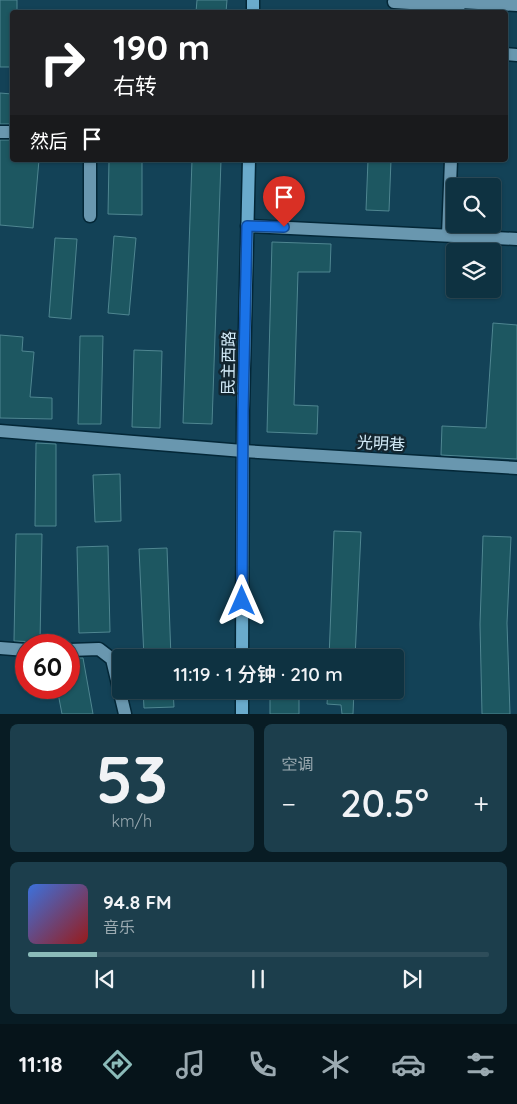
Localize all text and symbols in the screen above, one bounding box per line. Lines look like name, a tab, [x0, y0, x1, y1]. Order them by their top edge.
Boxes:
text: 190 m	[113, 25, 210, 69]
icon: right	[30, 30, 95, 95]
text: 右转	[113, 72, 157, 100]
icon: arrive	[78, 125, 106, 153]
text: 然后	[30, 129, 68, 153]
pin	[263, 176, 305, 227]
map controls	[446, 178, 501, 298]
button: search	[446, 178, 501, 233]
icon: arrive	[270, 183, 298, 211]
button: layers	[446, 243, 501, 298]
street label: 民主西路	[217, 331, 239, 395]
street label: 光明巷	[357, 432, 405, 454]
position arrow	[215, 574, 267, 626]
speed limit sign: 60	[15, 634, 80, 699]
text: 11:19 · 1 分钟 · 210 m	[173, 662, 343, 686]
text: 53	[96, 738, 168, 819]
text: 空调	[282, 754, 314, 774]
text: 20.5°	[340, 779, 429, 827]
text: −	[282, 786, 296, 821]
text: +	[473, 786, 489, 821]
text: km/h	[111, 811, 152, 831]
text: 94.8 FM	[103, 890, 172, 914]
text: 音乐	[103, 917, 135, 937]
icon: previous	[91, 965, 119, 993]
icon: pause	[244, 965, 272, 993]
icon: next	[398, 965, 426, 993]
icon: directions	[100, 1047, 135, 1082]
icon: music	[173, 1047, 208, 1082]
icon: phone	[245, 1047, 280, 1082]
icon: climate	[318, 1047, 353, 1082]
icon: car	[391, 1047, 426, 1082]
icon: filters	[463, 1047, 498, 1082]
text: 11:18	[19, 1050, 63, 1078]

